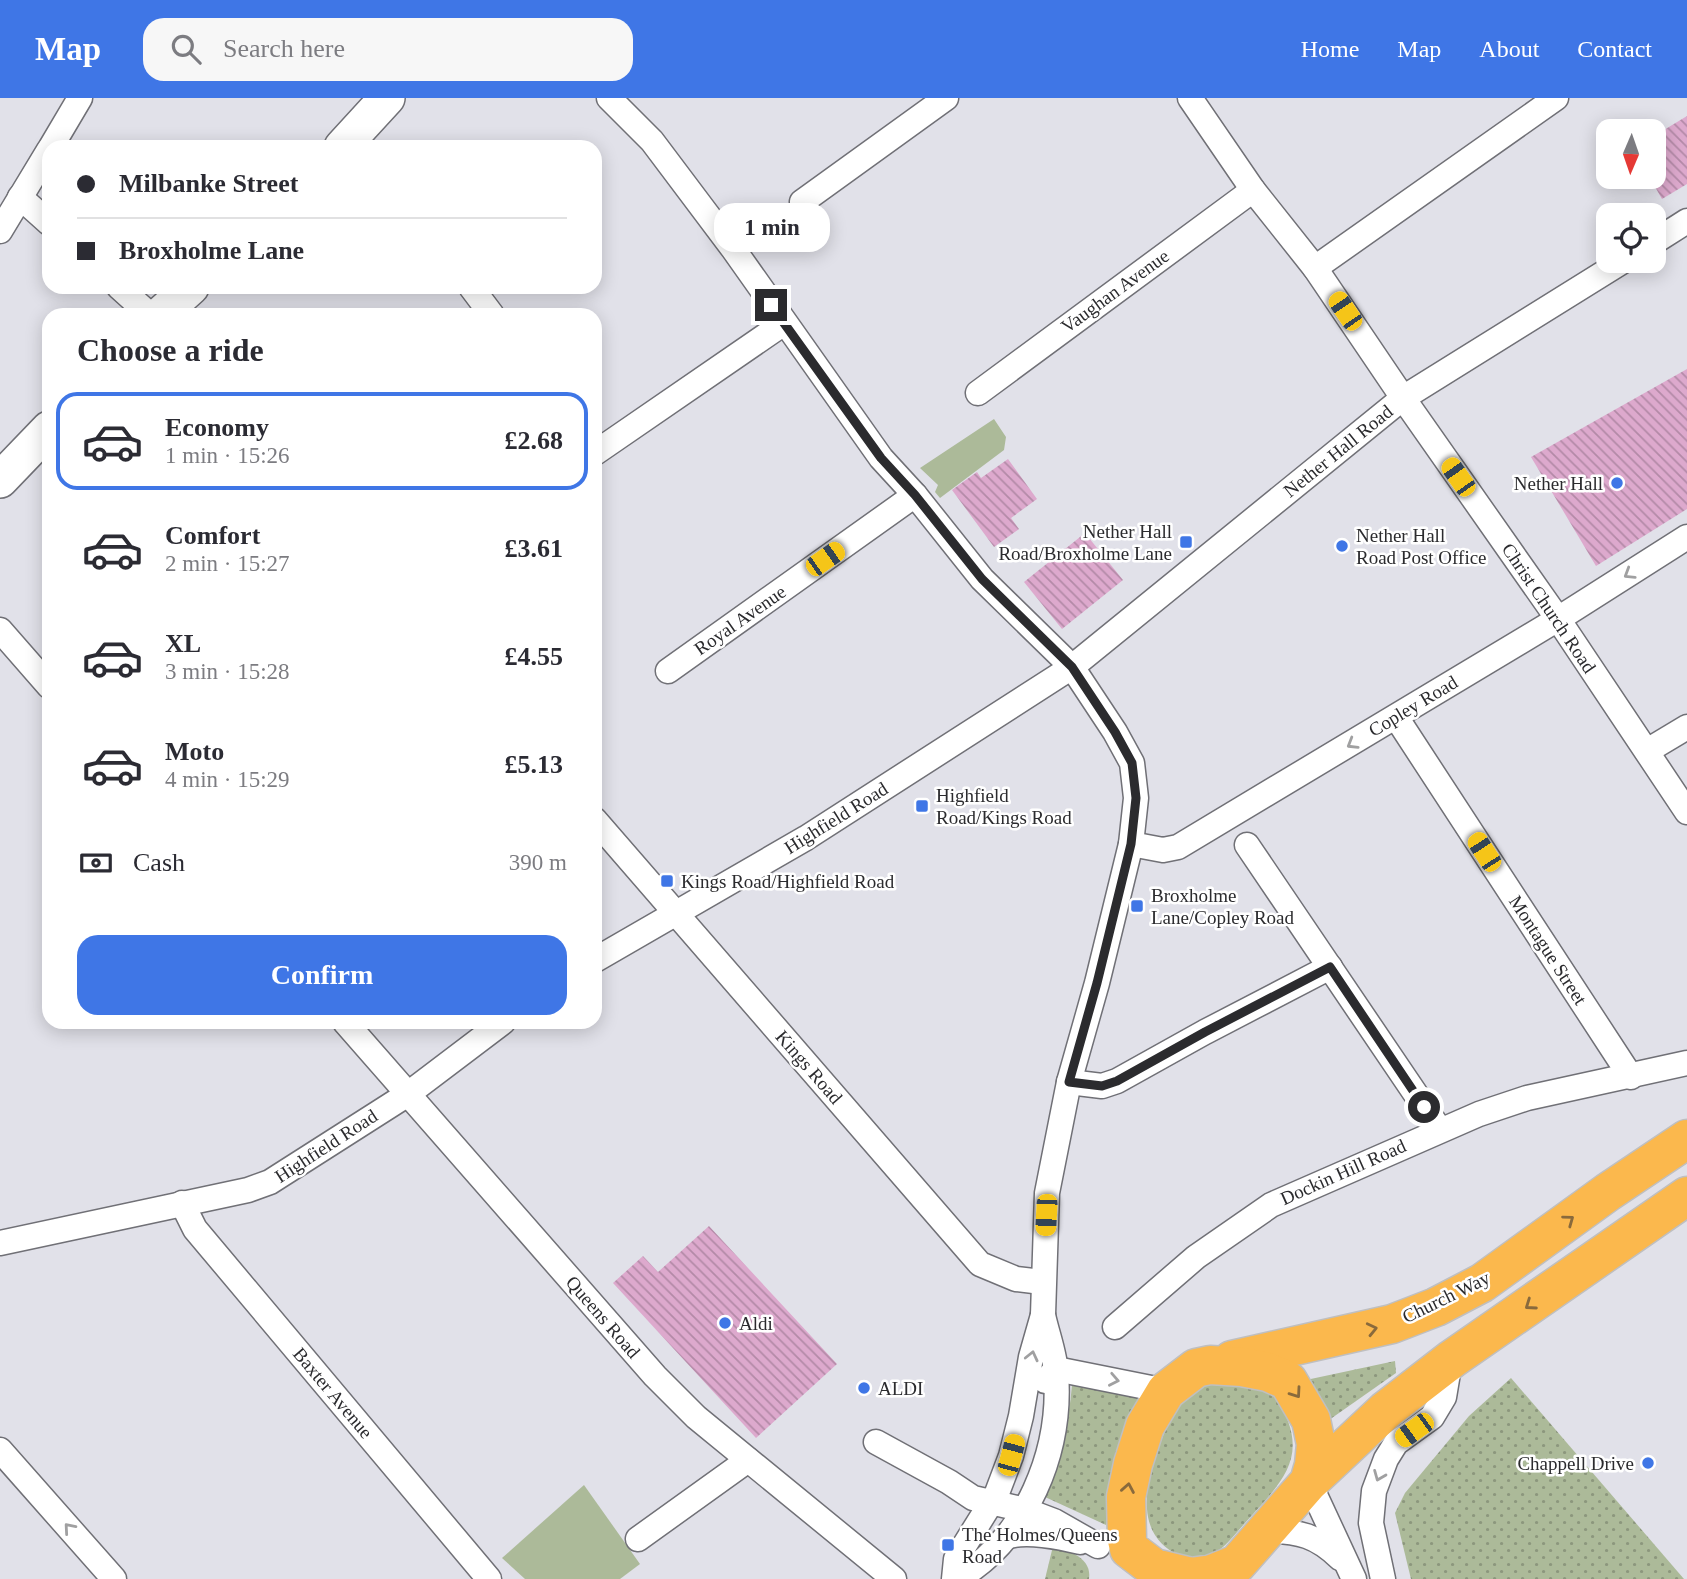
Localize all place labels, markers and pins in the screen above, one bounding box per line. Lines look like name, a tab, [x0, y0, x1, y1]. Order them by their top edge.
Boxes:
place label: Nether Hall	[1514, 473, 1603, 494]
marker: Nether Hall	[1609, 475, 1625, 491]
place label: Nether Hall Road/Broxholme Lane	[998, 521, 1172, 564]
place label: Nether Hall Road Post Office	[1356, 525, 1487, 568]
marker: Nether Hall Road/Broxholme Lane	[1178, 534, 1194, 550]
marker: Nether Hall Road Post Office	[1334, 538, 1350, 554]
place label: Highfield Road/Kings Road	[936, 785, 1072, 828]
marker: Highfield Road/Kings Road	[914, 798, 930, 814]
place label: Kings Road/Highfield Road	[681, 871, 895, 892]
marker: Kings Road/Highfield Road	[659, 873, 675, 889]
place label: Broxholme Lane/Copley Road	[1151, 885, 1294, 928]
marker: Broxholme Lane/Copley Road	[1129, 898, 1145, 914]
place label: Aldi	[739, 1313, 773, 1334]
marker: Aldi	[717, 1315, 733, 1331]
place label: ALDI	[878, 1378, 923, 1399]
marker: ALDI	[856, 1380, 872, 1396]
place label: Chappell Drive	[1517, 1453, 1634, 1474]
marker: Chappell Drive	[1640, 1455, 1656, 1471]
place label: The Holmes/Queens Road	[962, 1524, 1118, 1567]
marker: The Holmes/Queens Road	[940, 1537, 956, 1553]

